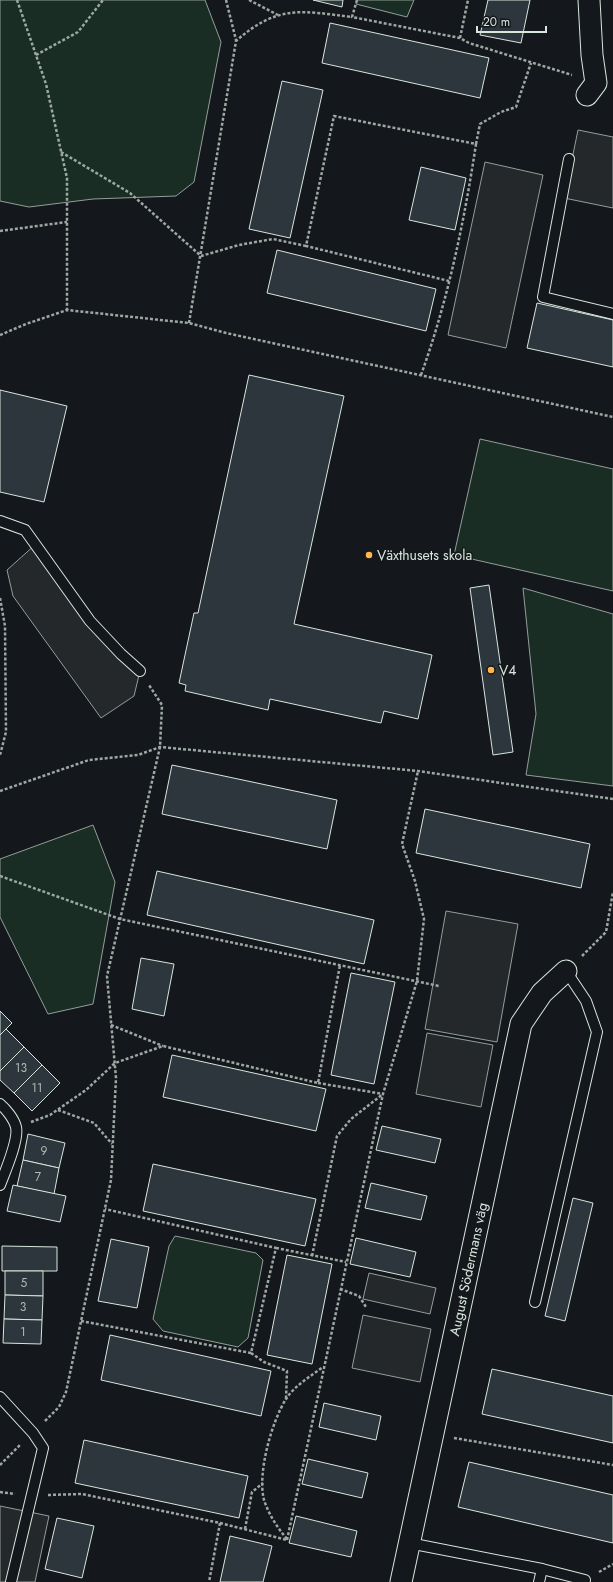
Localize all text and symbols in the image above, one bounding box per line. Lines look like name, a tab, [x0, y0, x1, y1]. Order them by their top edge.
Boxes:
scale bar	[477, 8, 546, 34]
text: 20 m	[483, 13, 510, 31]
place label: Växthusets skola	[377, 545, 472, 565]
marker: Växthusets skola	[364, 550, 374, 560]
place label: V4	[499, 660, 516, 680]
marker: V4	[486, 665, 496, 675]
house number: 13	[15, 1059, 27, 1077]
house number: 11	[32, 1079, 42, 1097]
house number: 9	[41, 1142, 48, 1160]
house number: 7	[35, 1168, 42, 1186]
street label: August Södermans väg	[444, 1201, 492, 1338]
house number: 5	[21, 1274, 28, 1292]
house number: 3	[20, 1298, 27, 1316]
house number: 1	[20, 1323, 26, 1341]

